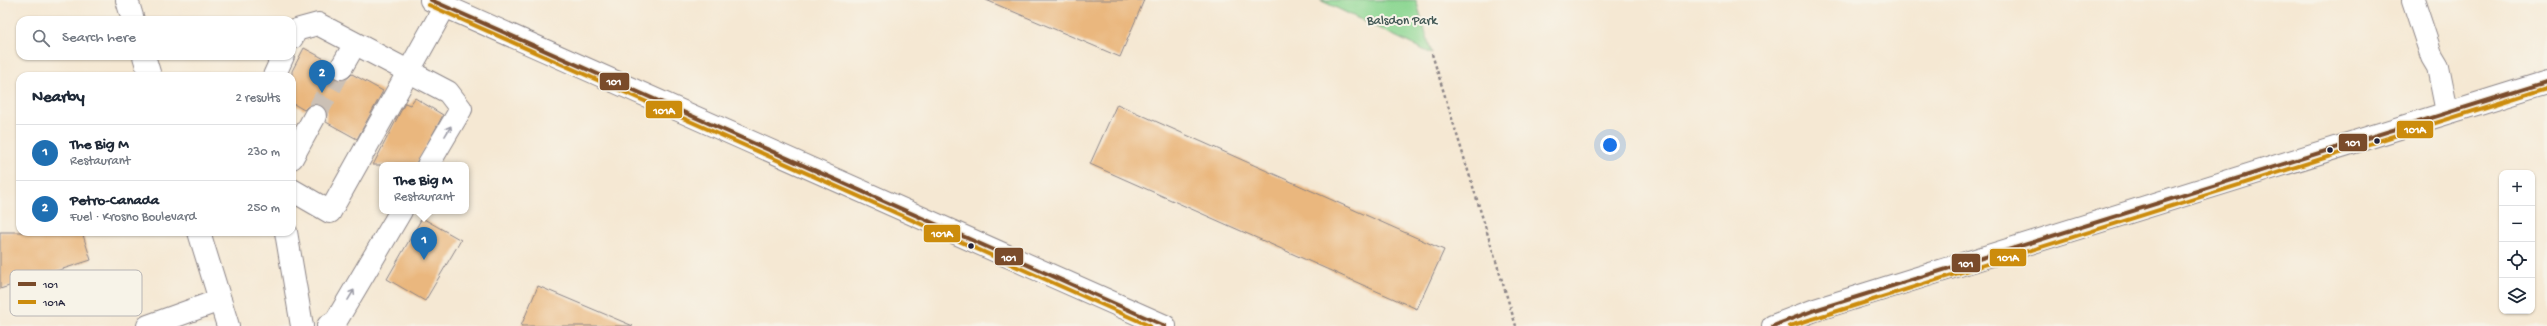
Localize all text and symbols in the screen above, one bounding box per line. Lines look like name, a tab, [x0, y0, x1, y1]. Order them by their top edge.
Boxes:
park label: Balsdon Park	[1366, 14, 1438, 29]
search box	[16, 16, 296, 60]
icon: search	[30, 27, 52, 49]
text: Search here	[62, 29, 136, 47]
pin: 2	[309, 60, 335, 93]
line badge: 101	[599, 72, 630, 91]
text: 101	[605, 77, 622, 89]
text: Nearby	[32, 88, 85, 108]
text: 2 results	[235, 91, 280, 106]
line badge: 101A	[645, 100, 683, 119]
text: 101A	[652, 106, 676, 118]
line badge: 101A	[2396, 120, 2434, 139]
one-way arrow	[445, 125, 453, 137]
text: 101A	[2403, 125, 2427, 137]
line badge: 101	[2338, 133, 2368, 152]
your location	[1600, 135, 1620, 155]
text: The Big M	[70, 136, 129, 154]
unlabelled marker	[2372, 136, 2382, 146]
text: 101	[2344, 138, 2361, 150]
text: 1	[42, 145, 48, 160]
text: 230 m	[247, 145, 280, 160]
unlabelled marker	[2325, 145, 2335, 155]
text: Restaurant	[70, 154, 130, 169]
popup	[379, 162, 469, 214]
map controls	[2499, 170, 2535, 314]
button: +	[2499, 170, 2535, 206]
text: The Big M	[394, 172, 452, 190]
text: Restaurant	[394, 190, 454, 205]
text: Petro-Canada	[70, 192, 159, 210]
text: 2	[42, 201, 48, 216]
text: 250 m	[247, 201, 280, 216]
button: −	[2499, 206, 2535, 242]
text: Fuel · Krosno Boulevard	[70, 210, 196, 225]
line badge: 101A	[923, 224, 961, 243]
pin: 1	[411, 227, 437, 260]
text: 101A	[930, 229, 954, 241]
unlabelled marker	[966, 241, 976, 251]
button: locate	[2499, 242, 2535, 278]
line badge: 101	[994, 247, 1024, 266]
line badge: 101A	[1989, 248, 2027, 267]
text: 101	[1000, 253, 1017, 265]
line badge: 101	[1951, 253, 1981, 273]
text: 101A	[1996, 253, 2020, 265]
text: 101	[1957, 259, 1974, 271]
legend	[10, 270, 142, 316]
button: layers	[2499, 278, 2535, 314]
text: 101	[42, 280, 58, 292]
one-way arrow	[347, 290, 355, 301]
text: 101A	[42, 298, 65, 310]

